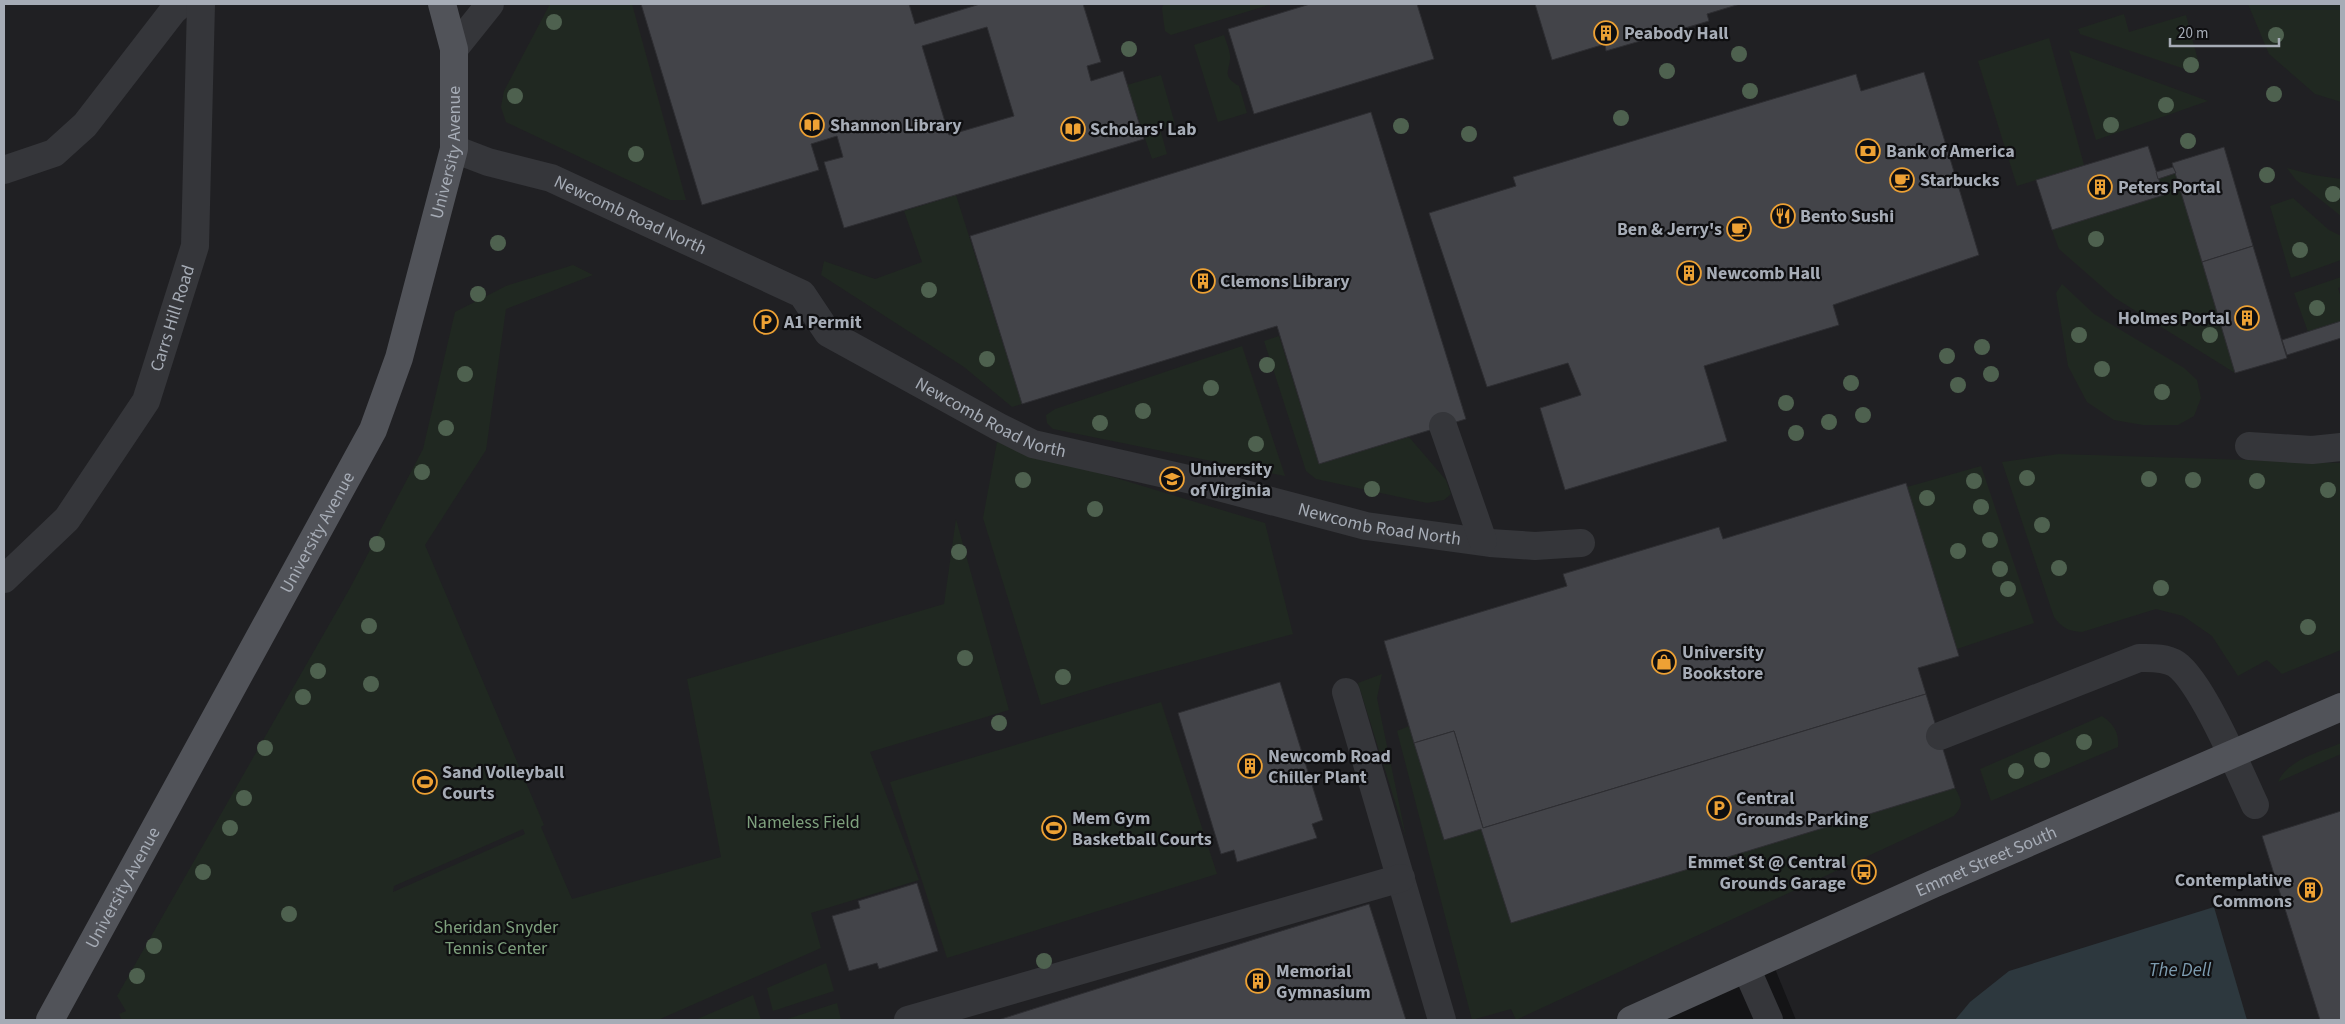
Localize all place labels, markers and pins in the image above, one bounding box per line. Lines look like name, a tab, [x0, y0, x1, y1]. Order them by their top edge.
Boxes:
building icon: Peabody Hall	[1593, 20, 1619, 46]
place label: Peabody Hall	[1624, 21, 1728, 46]
library icon: Shannon Library	[799, 112, 825, 138]
place label: Shannon Library	[830, 113, 962, 138]
library icon: Scholars' Lab	[1060, 116, 1086, 142]
place label: Scholars' Lab	[1090, 117, 1196, 142]
bank icon: Bank of America	[1855, 138, 1881, 164]
place label: Bank of America	[1886, 139, 2015, 164]
cafe icon: Starbucks	[1889, 167, 1915, 193]
place label: Starbucks	[1920, 168, 2000, 193]
building icon: Peters Portal	[2087, 174, 2113, 200]
place label: Peters Portal	[2118, 175, 2221, 200]
restaurant icon: Bento Sushi	[1770, 203, 1796, 229]
place label: Bento Sushi	[1800, 204, 1894, 229]
cafe icon: Ben & Jerry's	[1726, 216, 1752, 242]
place label: Ben & Jerry's	[1617, 217, 1722, 242]
building icon: Newcomb Hall	[1676, 260, 1702, 286]
place label: Newcomb Hall	[1706, 261, 1820, 286]
building icon: Clemons Library	[1190, 268, 1216, 294]
place label: Clemons Library	[1220, 269, 1350, 294]
building icon: Holmes Portal	[2234, 305, 2260, 331]
place label: Holmes Portal	[2118, 306, 2230, 331]
parking icon: A1 Permit	[753, 309, 779, 335]
place label: A1 Permit	[783, 310, 862, 335]
place label: University of Virginia	[1190, 457, 1273, 503]
school or university icon: University of Virginia	[1159, 466, 1185, 492]
place label: University Bookstore	[1682, 640, 1765, 686]
shop icon: University Bookstore	[1651, 649, 1677, 675]
place label: Newcomb Road Chiller Plant	[1268, 744, 1391, 790]
building icon: Newcomb Road Chiller Plant	[1237, 753, 1263, 779]
place label: Sand Volleyball Courts	[442, 760, 564, 806]
sports icon: Sand Volleyball Courts	[412, 769, 438, 795]
place label: Central Grounds Parking	[1736, 786, 1869, 832]
parking icon: Central Grounds Parking	[1706, 795, 1732, 821]
place label: Mem Gym Basketball Courts	[1072, 806, 1212, 852]
sports icon: Mem Gym Basketball Courts	[1041, 815, 1067, 841]
place label: Emmet St @ Central Grounds Garage	[1688, 850, 1846, 896]
bus stop icon: Emmet St @ Central Grounds Garage	[1851, 859, 1877, 885]
place label: Contemplative Commons	[2175, 868, 2292, 914]
building icon: Contemplative Commons	[2297, 877, 2323, 903]
place label: Memorial Gymnasium	[1276, 959, 1371, 1005]
building icon: Memorial Gymnasium	[1245, 968, 1271, 994]

